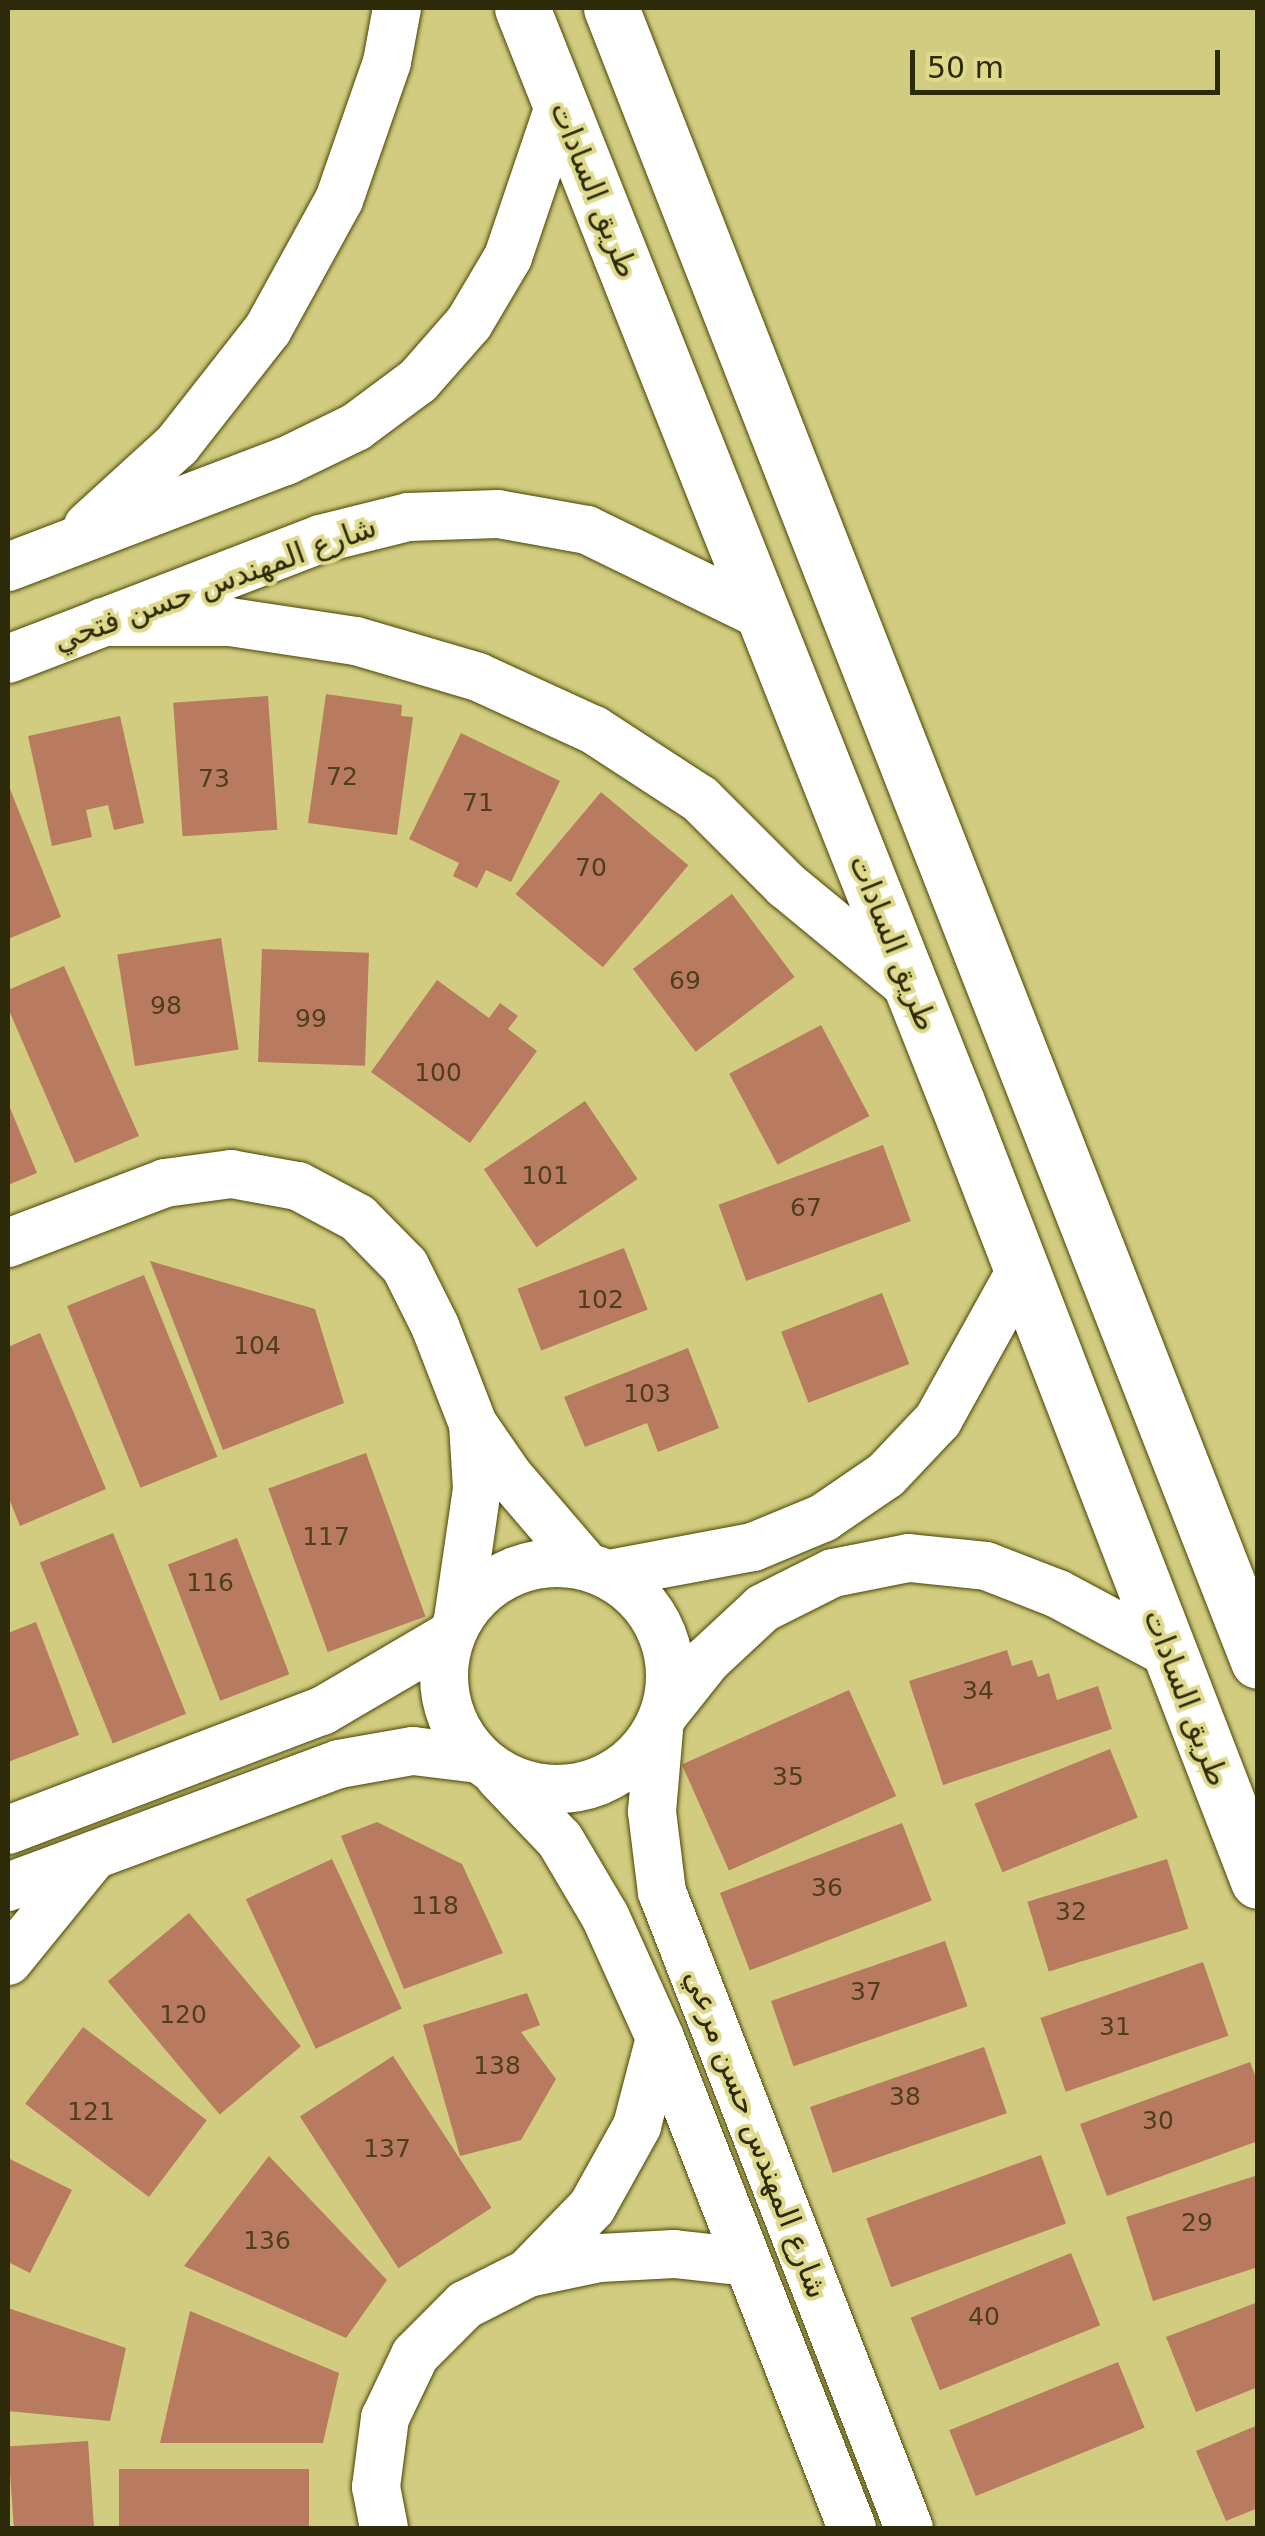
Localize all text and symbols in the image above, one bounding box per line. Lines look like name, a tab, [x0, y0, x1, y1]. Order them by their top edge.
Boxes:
scale bar	[915, 30, 1225, 92]
text: 50 m	[927, 50, 1004, 85]
street label: طريق السادات	[542, 97, 646, 283]
street label: شارع المهندس حسن فتحي	[49, 509, 381, 659]
house number: 72	[326, 762, 358, 792]
house number: 73	[198, 764, 230, 794]
house number: 71	[462, 788, 494, 818]
street label: طريق السادات	[841, 850, 945, 1036]
house number: 70	[575, 853, 607, 883]
house number: 69	[669, 966, 701, 996]
house number: 98	[150, 991, 182, 1021]
house number: 99	[295, 1004, 327, 1034]
house number: 100	[414, 1058, 462, 1088]
house number: 101	[521, 1161, 569, 1191]
house number: 67	[790, 1193, 822, 1223]
house number: 102	[576, 1285, 624, 1315]
house number: 104	[233, 1331, 281, 1361]
house number: 103	[623, 1379, 671, 1409]
house number: 117	[302, 1522, 350, 1552]
house number: 116	[186, 1568, 234, 1598]
street label: طريق السادات	[1136, 1604, 1236, 1792]
house number: 34	[962, 1676, 994, 1706]
house number: 35	[772, 1762, 804, 1792]
house number: 36	[811, 1873, 843, 1903]
house number: 118	[411, 1891, 459, 1921]
house number: 32	[1055, 1897, 1087, 1927]
street label: شارع المهندس حسن مرعي	[677, 1965, 835, 2303]
house number: 37	[850, 1977, 882, 2007]
house number: 120	[159, 2000, 207, 2030]
house number: 31	[1099, 2012, 1131, 2042]
house number: 138	[473, 2051, 521, 2081]
house number: 38	[889, 2082, 921, 2112]
house number: 121	[67, 2097, 115, 2127]
house number: 30	[1142, 2106, 1174, 2136]
house number: 137	[363, 2134, 411, 2164]
house number: 29	[1181, 2208, 1213, 2238]
house number: 136	[243, 2226, 291, 2256]
house number: 40	[968, 2302, 1000, 2332]

